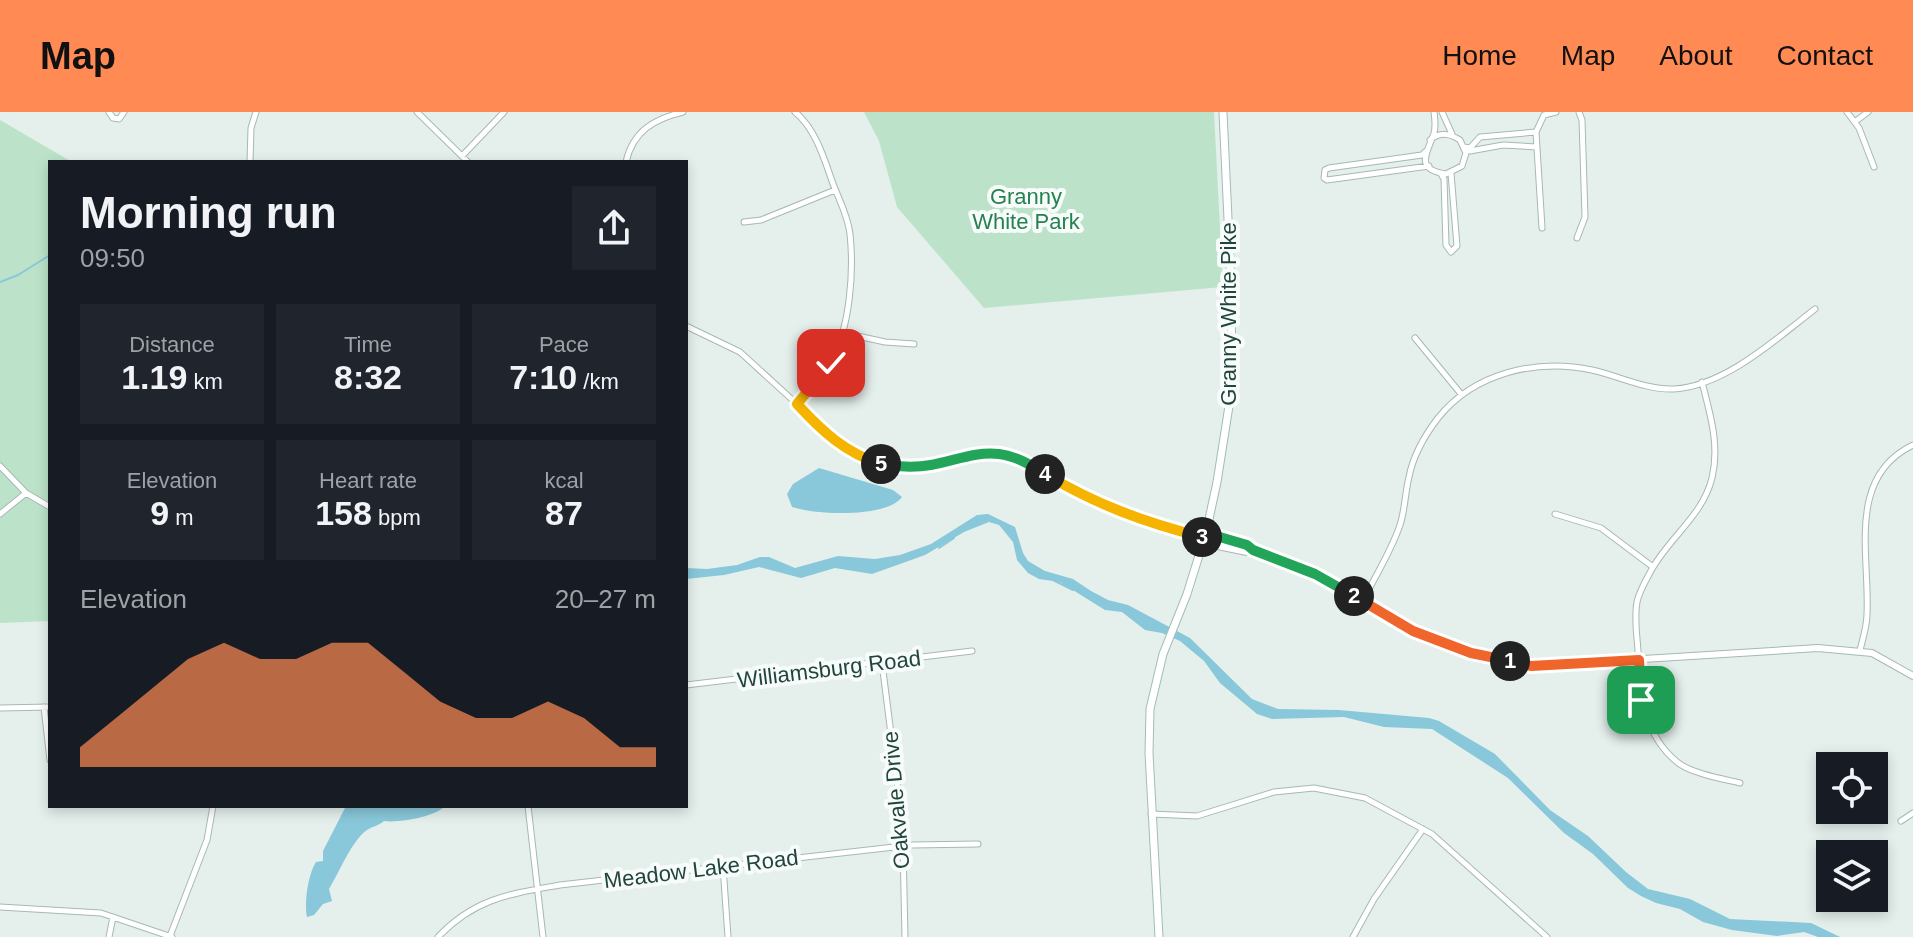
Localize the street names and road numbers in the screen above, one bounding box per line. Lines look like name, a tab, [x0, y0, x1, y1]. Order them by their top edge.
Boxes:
street label: Granny White Pike	[1216, 222, 1241, 406]
street label: Williamsburg Road	[736, 645, 922, 693]
street label: Oakvale Drive	[878, 730, 914, 870]
street label: Meadow Lake Road	[602, 845, 800, 893]

